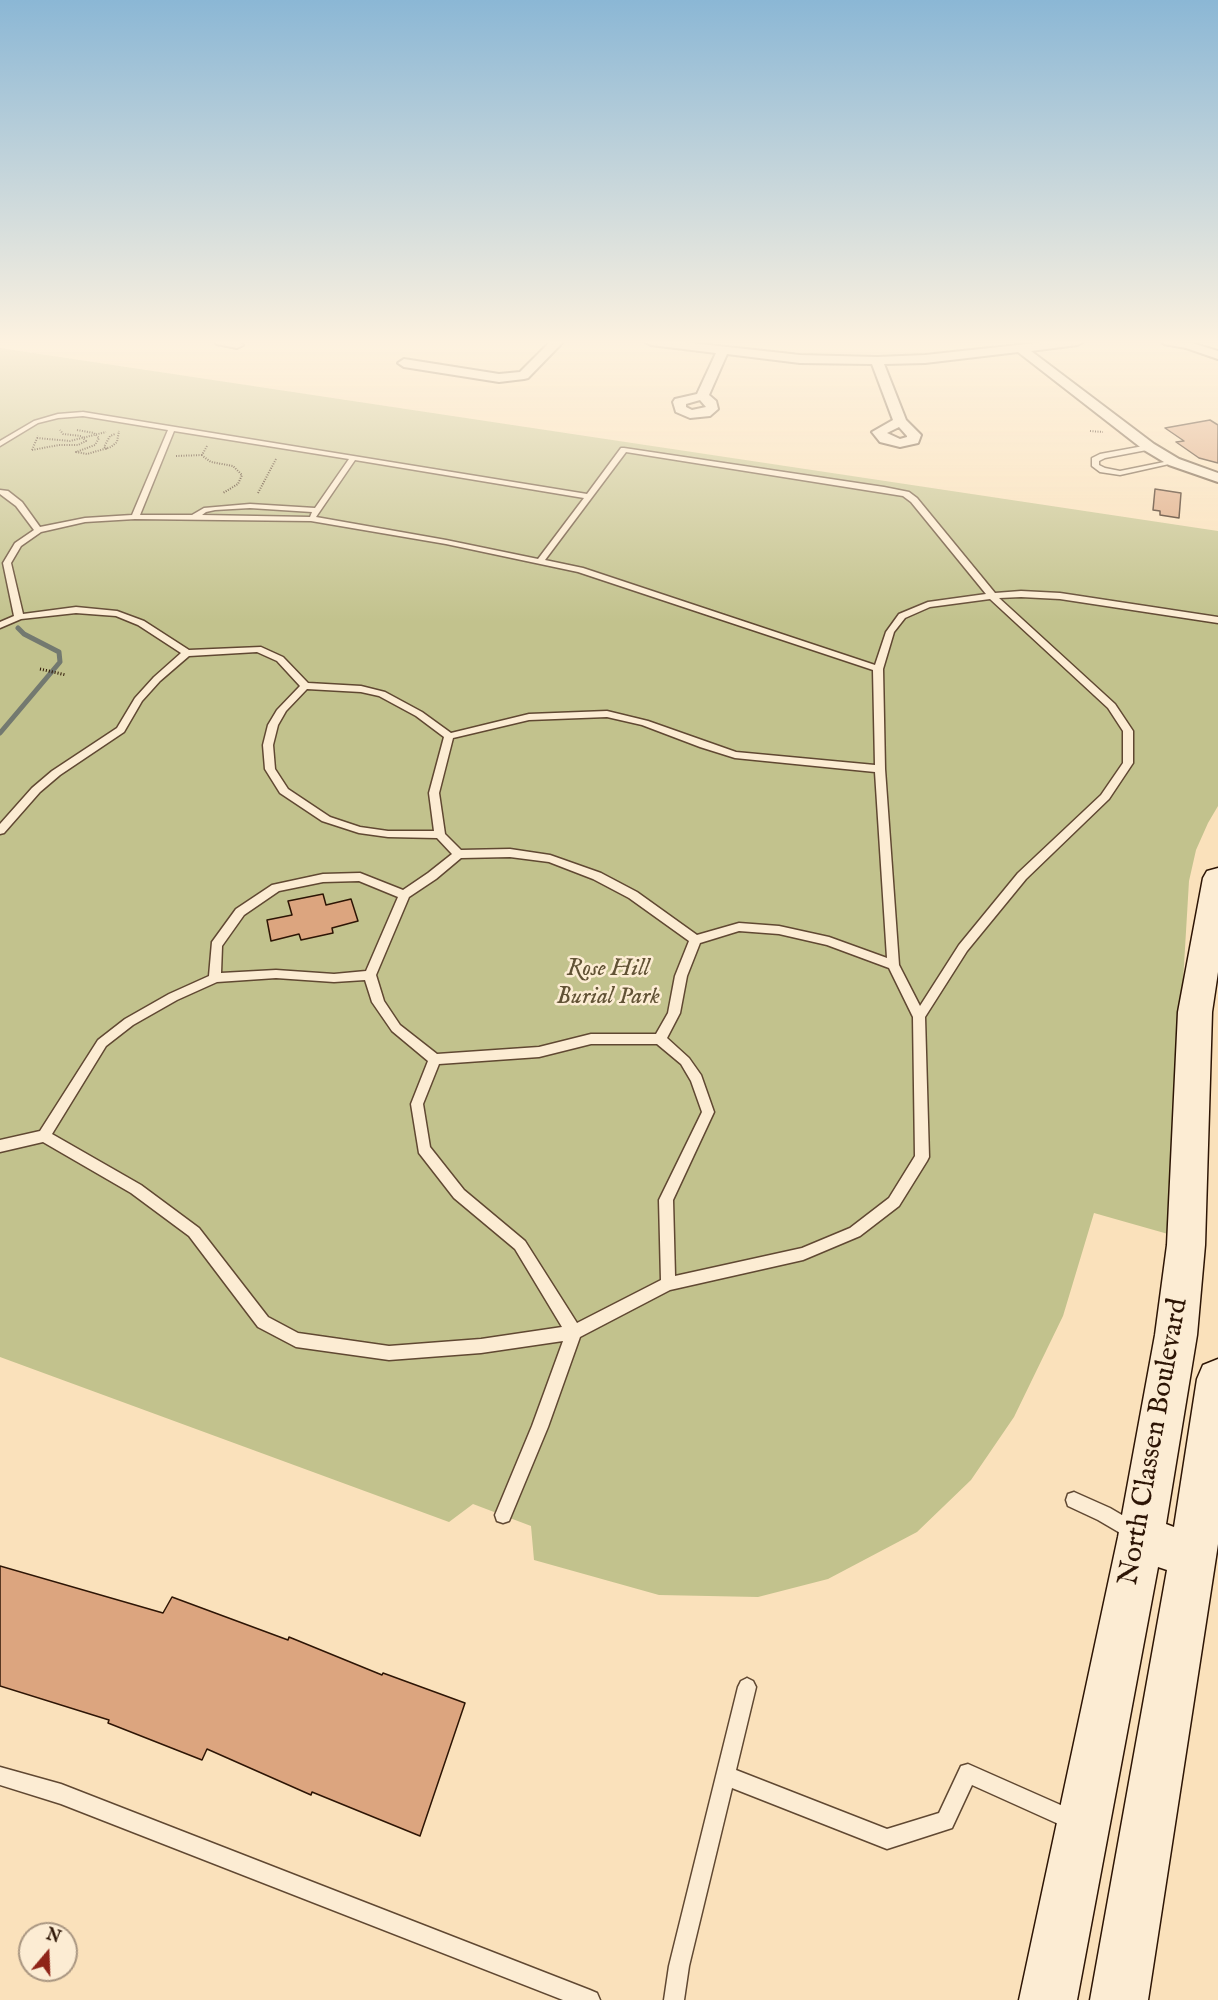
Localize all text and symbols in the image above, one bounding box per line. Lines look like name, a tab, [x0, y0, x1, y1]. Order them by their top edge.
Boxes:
park label: Rose Hill Burial Park	[556, 956, 660, 1012]
street label: North Classen Boulevard	[1113, 1296, 1197, 1588]
north arrow	[18, 1922, 78, 1982]
text: N	[43, 1925, 63, 1949]

